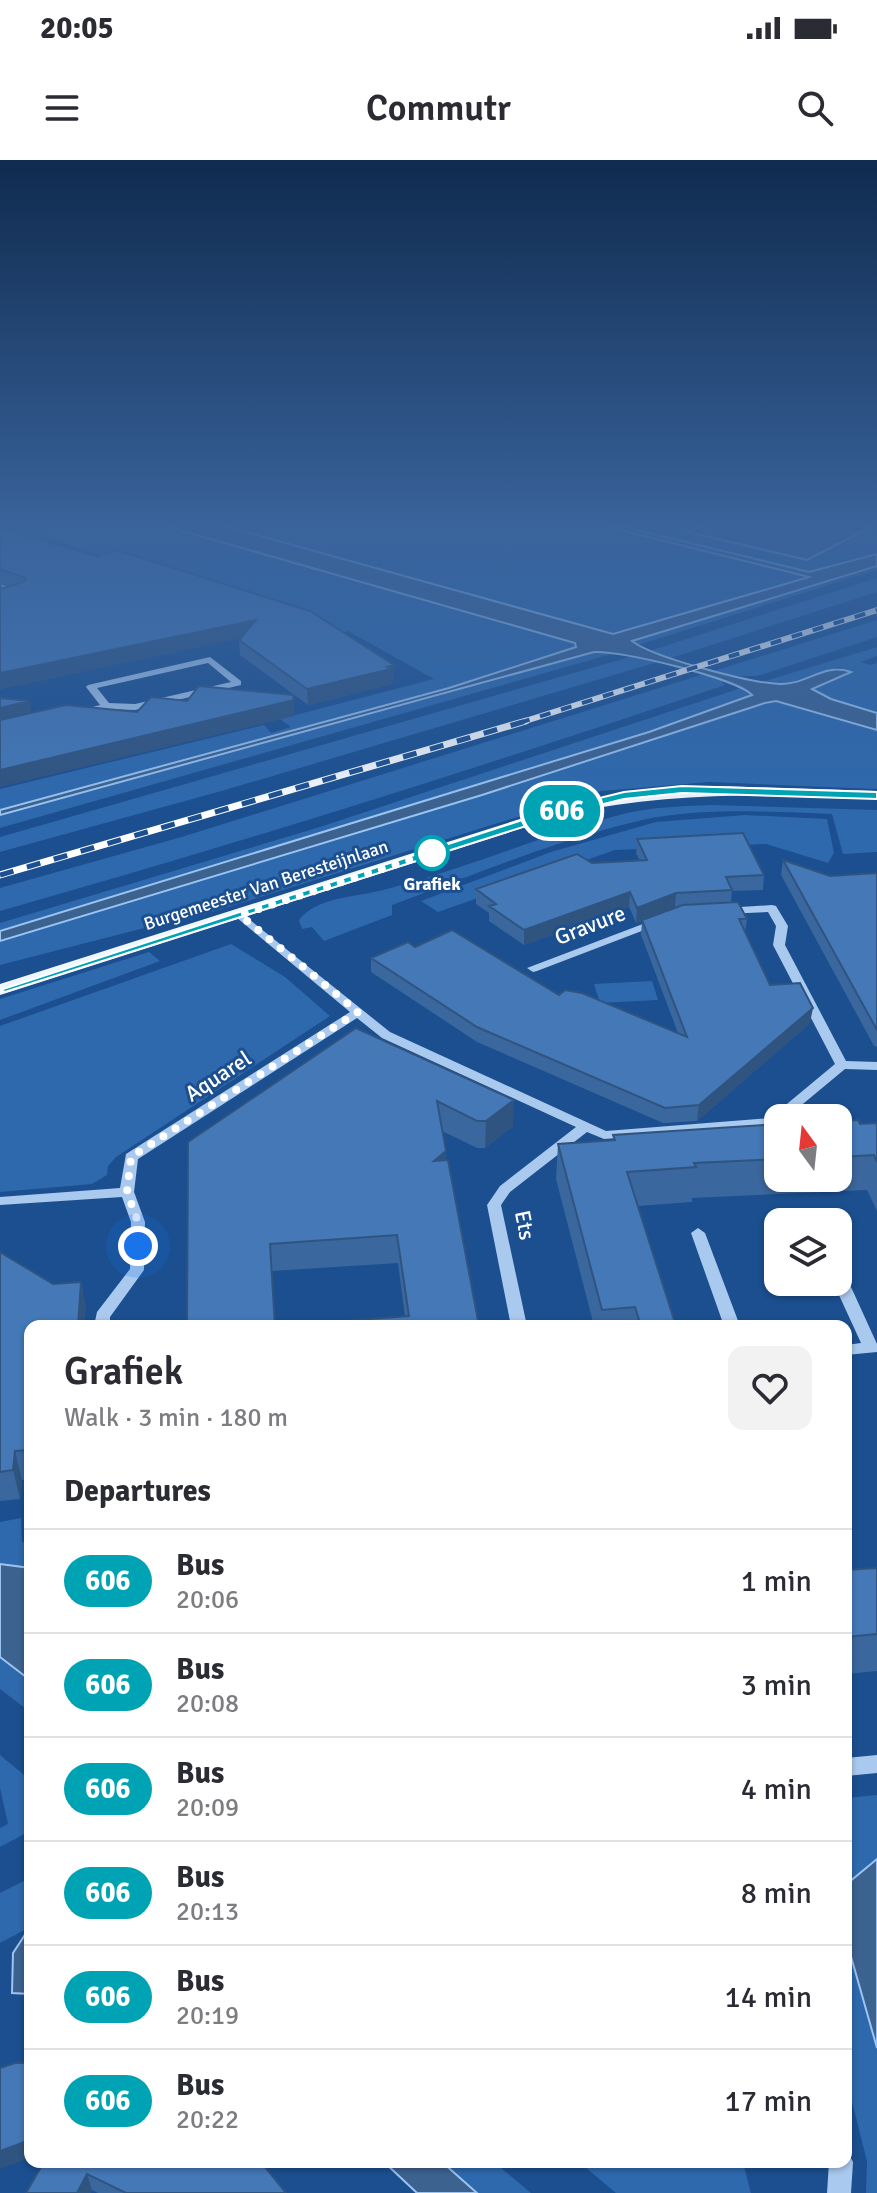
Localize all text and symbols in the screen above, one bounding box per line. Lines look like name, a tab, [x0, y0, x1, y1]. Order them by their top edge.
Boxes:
text: 20:05	[40, 10, 114, 47]
icon: menu	[40, 86, 84, 130]
text: Commutr	[366, 86, 511, 131]
icon: search	[793, 86, 837, 130]
line badge: 606	[516, 785, 608, 837]
text: 606	[539, 794, 585, 828]
street label: Burgemeester Van Beresteijnlaan	[141, 835, 391, 935]
marker: Grafiek	[415, 836, 449, 870]
place label: Grafiek	[403, 873, 461, 895]
street label: Gravure	[551, 899, 629, 951]
street label: Aquarel	[180, 1045, 256, 1107]
north arrow	[764, 1104, 852, 1192]
map controls	[764, 1104, 852, 1296]
street label: Ets	[509, 1208, 541, 1242]
button: layers	[764, 1208, 852, 1296]
your location	[118, 1226, 158, 1266]
button: heart	[728, 1346, 812, 1430]
text: Grafiek	[64, 1348, 183, 1395]
text: Walk · 3 min · 180 m	[64, 1402, 288, 1434]
text: Departures	[64, 1473, 211, 1510]
text: Bus	[176, 1547, 224, 1584]
text: 1 min	[741, 1563, 812, 1600]
text: 606	[85, 1564, 131, 1598]
text: 20:06	[176, 1584, 239, 1616]
text: Bus	[176, 1651, 224, 1688]
text: 3 min	[741, 1667, 812, 1704]
text: 606	[85, 1668, 131, 1702]
text: 20:08	[176, 1688, 239, 1720]
text: Bus	[176, 1755, 224, 1792]
text: 4 min	[741, 1771, 812, 1808]
text: 606	[85, 1772, 131, 1806]
text: 20:09	[176, 1792, 239, 1824]
text: Bus	[176, 1859, 224, 1896]
text: 8 min	[741, 1875, 812, 1912]
text: 606	[85, 1876, 131, 1910]
text: 20:13	[176, 1896, 239, 1928]
text: Bus	[176, 1963, 224, 2000]
text: 14 min	[725, 1979, 812, 2016]
text: 606	[85, 1980, 131, 2014]
text: 20:19	[176, 2000, 239, 2032]
text: Bus	[176, 2067, 224, 2104]
text: 17 min	[725, 2083, 812, 2120]
text: 606	[85, 2084, 131, 2118]
text: 20:22	[176, 2104, 239, 2136]

